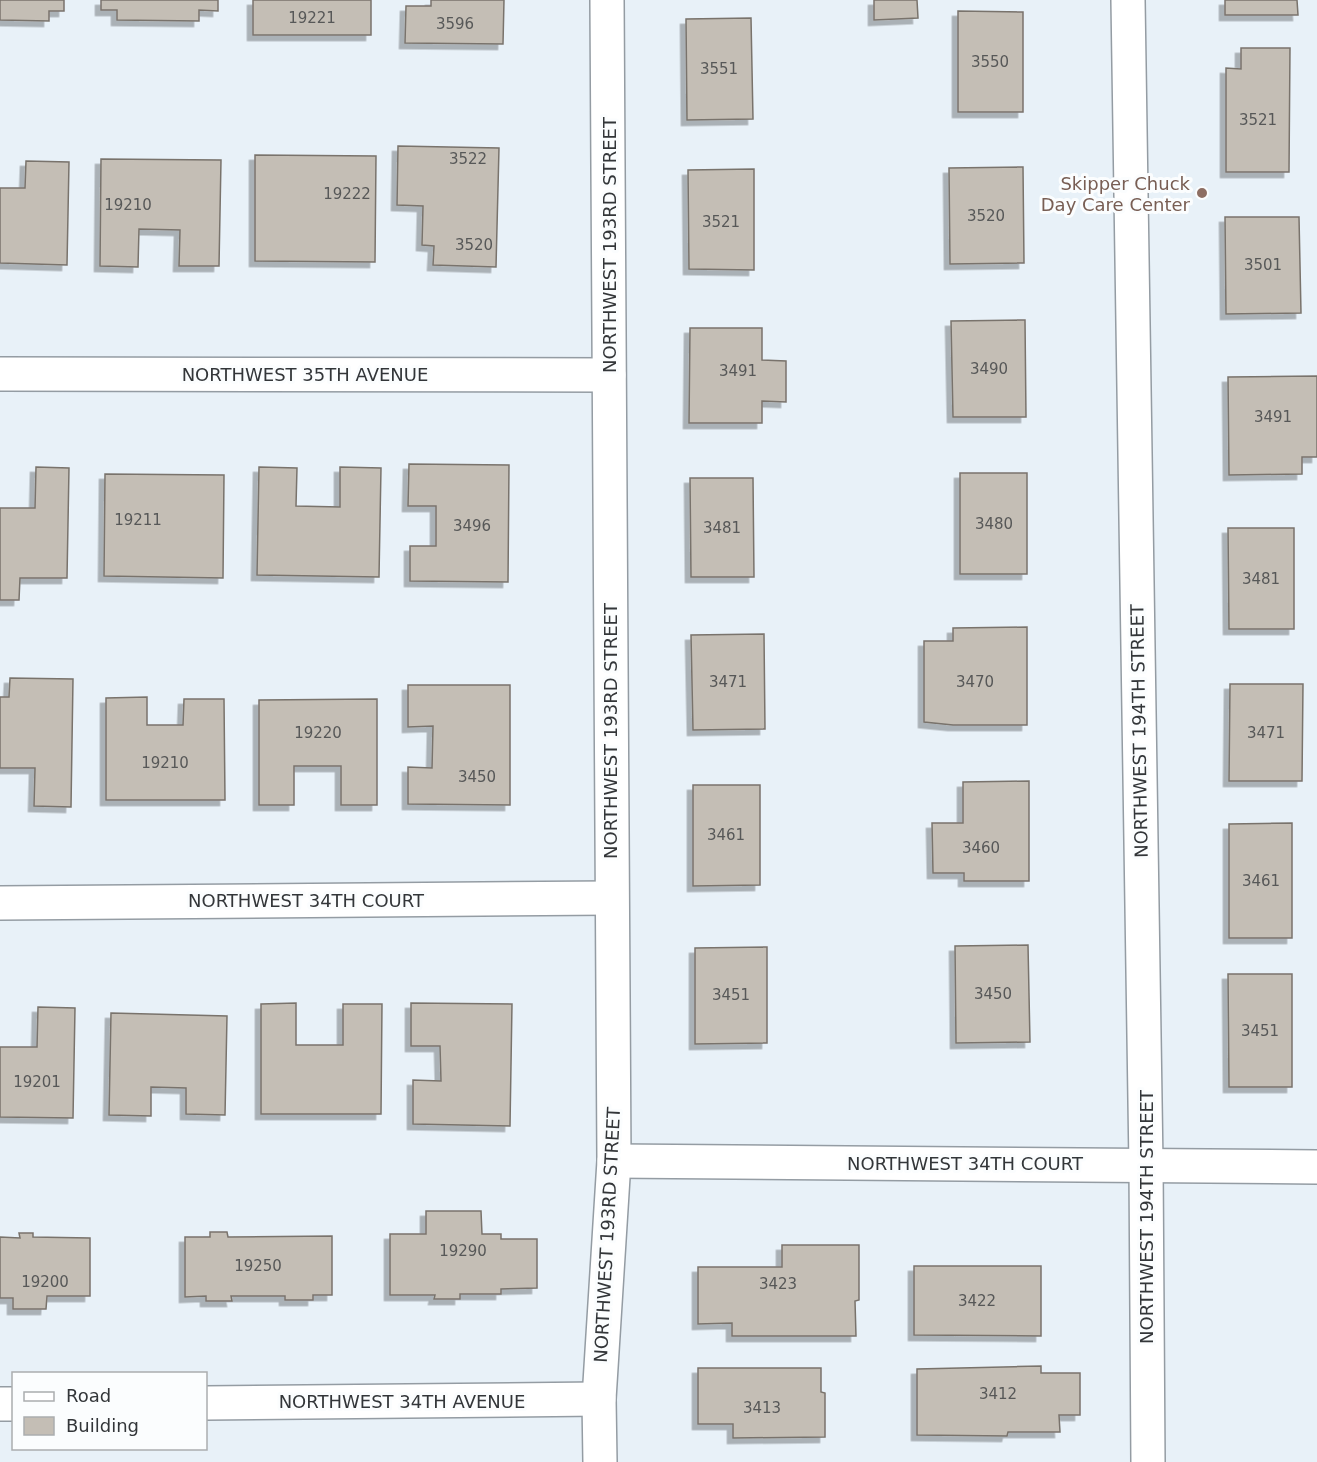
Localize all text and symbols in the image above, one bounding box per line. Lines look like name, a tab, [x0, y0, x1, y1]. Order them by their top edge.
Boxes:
house number: 19221	[288, 9, 336, 27]
house number: 3596	[436, 15, 474, 33]
house number: 3550	[971, 53, 1009, 71]
house number: 3551	[700, 60, 738, 78]
house number: 3521	[1239, 111, 1277, 129]
street label: NORTHWEST 193RD STREET	[599, 116, 620, 373]
house number: 3522	[449, 150, 487, 168]
place label: Skipper Chuck Day Care Center	[1041, 173, 1191, 215]
house number: 19222	[323, 185, 371, 203]
marker: Skipper Chuck Day Care Center	[1195, 186, 1209, 200]
house number: 19210	[104, 196, 152, 214]
house number: 3520	[967, 207, 1005, 225]
house number: 3521	[702, 213, 740, 231]
house number: 3520	[455, 236, 493, 254]
house number: 3501	[1244, 256, 1282, 274]
house number: 3490	[970, 360, 1008, 378]
house number: 3491	[719, 362, 757, 380]
street label: NORTHWEST 35TH AVENUE	[182, 364, 428, 385]
house number: 3491	[1254, 408, 1292, 426]
house number: 19211	[114, 511, 162, 529]
house number: 3480	[975, 515, 1013, 533]
house number: 3496	[453, 517, 491, 535]
house number: 3481	[703, 519, 741, 537]
house number: 3481	[1242, 570, 1280, 588]
street label: NORTHWEST 193RD STREET	[600, 602, 621, 859]
street label: NORTHWEST 194TH STREET	[1126, 603, 1152, 858]
house number: 3471	[709, 673, 747, 691]
house number: 3470	[956, 673, 994, 691]
house number: 19220	[294, 724, 342, 742]
house number: 3471	[1247, 724, 1285, 742]
house number: 19210	[141, 754, 189, 772]
house number: 3450	[458, 768, 496, 786]
house number: 3461	[707, 826, 745, 844]
house number: 3460	[962, 839, 1000, 857]
house number: 3461	[1242, 872, 1280, 890]
street label: NORTHWEST 34TH COURT	[188, 890, 425, 911]
house number: 3450	[974, 985, 1012, 1003]
house number: 3451	[712, 986, 750, 1004]
house number: 3451	[1241, 1022, 1279, 1040]
house number: 19201	[13, 1073, 61, 1091]
street label: NORTHWEST 194TH STREET	[1136, 1089, 1157, 1344]
street label: NORTHWEST 193RD STREET	[590, 1106, 624, 1363]
street label: NORTHWEST 34TH COURT	[847, 1153, 1084, 1174]
house number: 19290	[439, 1242, 487, 1260]
house number: 19250	[234, 1257, 282, 1275]
house number: 19200	[21, 1273, 69, 1291]
house number: 3423	[759, 1275, 797, 1293]
house number: 3422	[958, 1292, 996, 1310]
legend	[12, 1372, 207, 1450]
text: Road	[66, 1385, 111, 1406]
house number: 3412	[979, 1385, 1017, 1403]
street label: NORTHWEST 34TH AVENUE	[279, 1391, 525, 1412]
house number: 3413	[743, 1399, 781, 1417]
text: Building	[66, 1415, 139, 1436]

